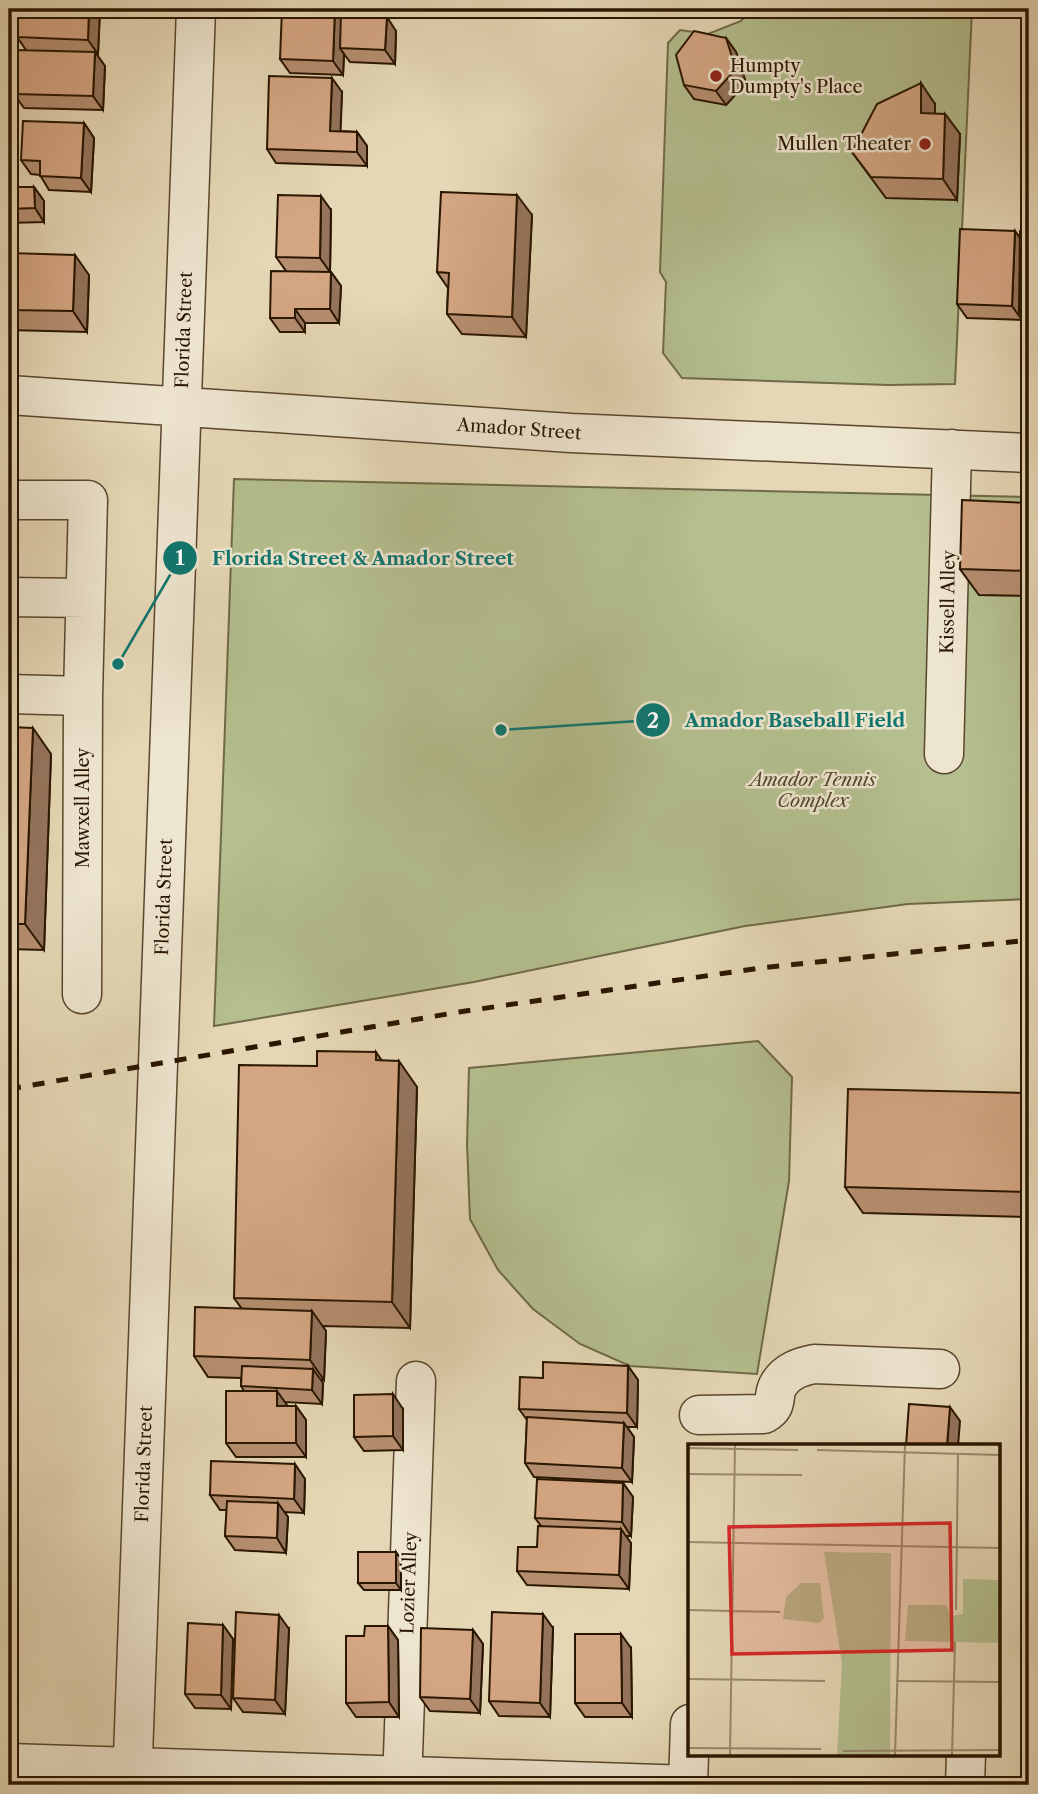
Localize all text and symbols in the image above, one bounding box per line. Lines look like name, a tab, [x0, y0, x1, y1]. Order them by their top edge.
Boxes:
place label: Humpty Dumpty's Place	[730, 55, 863, 98]
marker: Humpty Dumpty's Place	[708, 68, 724, 84]
place label: Mullen Theater	[777, 133, 911, 155]
marker: Mullen Theater	[917, 136, 933, 152]
street label: Florida Street	[171, 270, 197, 389]
street label: Amador Street	[455, 414, 583, 444]
callout: Florida Street & Amador Street	[163, 538, 529, 578]
text: 1	[175, 545, 185, 570]
text: Florida Street & Amador Street	[212, 547, 514, 570]
street label: Kissell Alley	[936, 549, 960, 654]
callout: Amador Baseball Field	[636, 700, 919, 740]
text: 2	[647, 708, 659, 733]
text: Amador Baseball Field	[684, 709, 906, 732]
street label: Mawxell Alley	[72, 747, 94, 868]
park label: Amador Tennis Complex	[747, 769, 876, 812]
street label: Florida Street	[151, 837, 177, 956]
street label: Florida Street	[131, 1404, 157, 1523]
inset map	[688, 1444, 1000, 1756]
street label: Lozier Alley	[396, 1530, 422, 1635]

